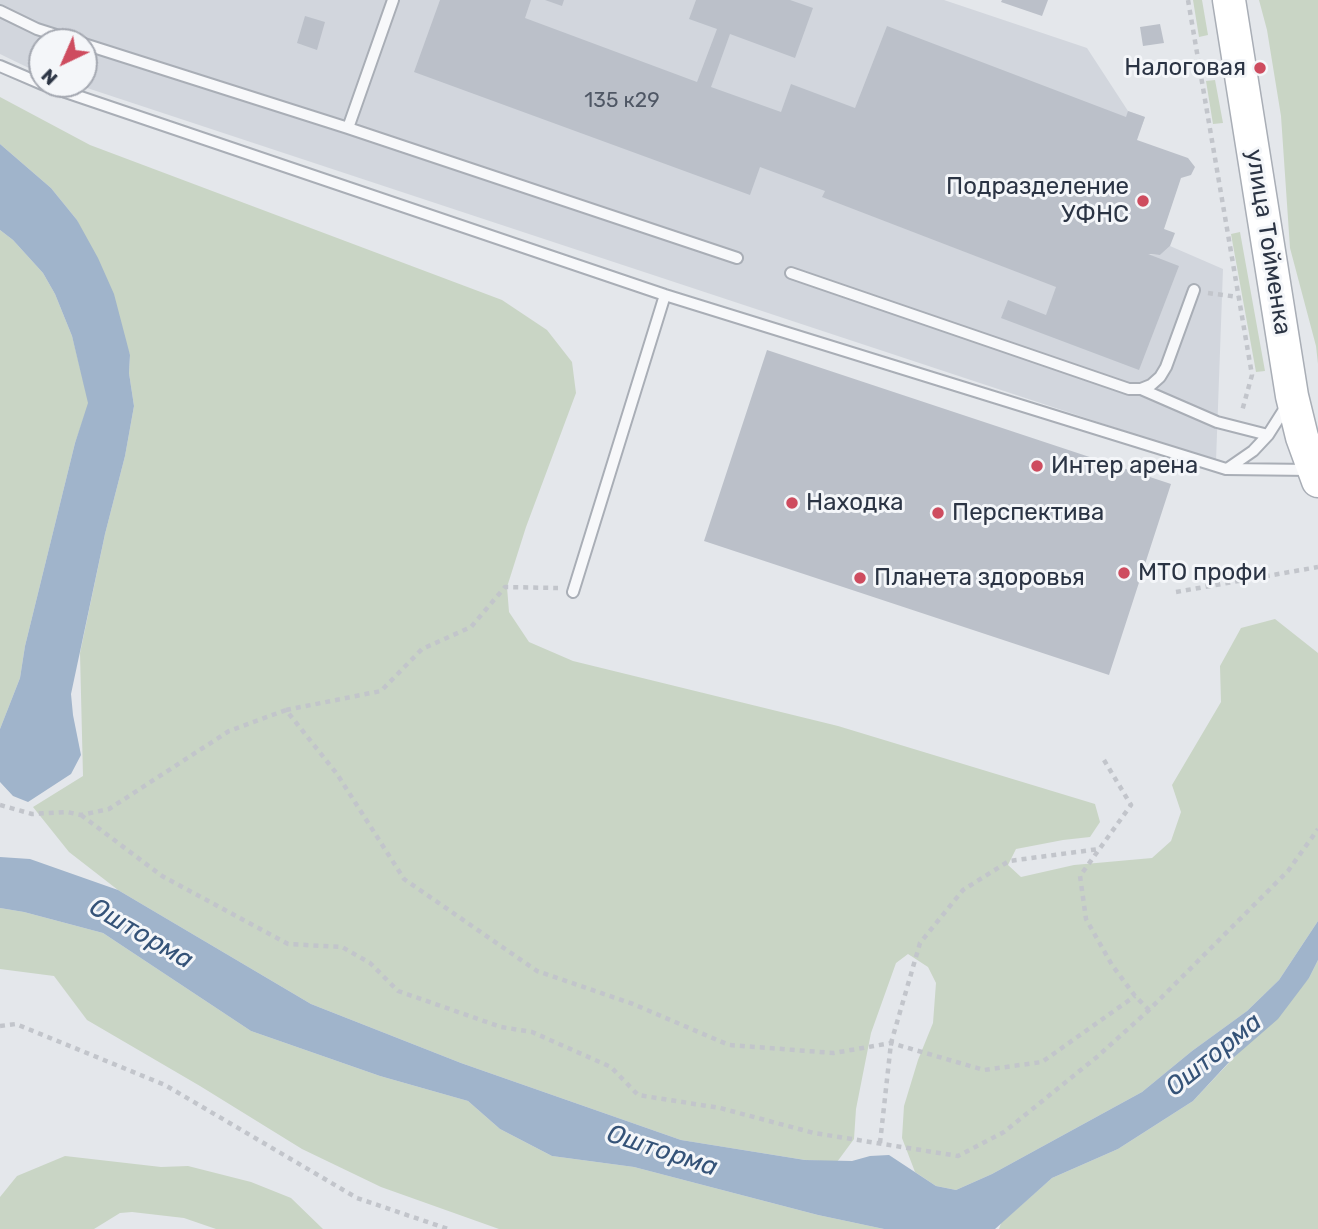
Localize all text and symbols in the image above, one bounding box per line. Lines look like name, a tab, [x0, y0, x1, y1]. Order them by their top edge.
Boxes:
north arrow	[28, 28, 98, 98]
place label: Налоговая	[1124, 54, 1246, 82]
marker: Налоговая	[1252, 60, 1268, 76]
text: N	[37, 64, 62, 90]
house number: 135 к29	[584, 88, 660, 114]
street label: улица Тойменка	[1239, 147, 1297, 337]
place label: Подразделение УФНС	[946, 173, 1129, 229]
marker: Подразделение УФНС	[1135, 193, 1151, 209]
place label: Интер арена	[1051, 452, 1198, 480]
marker: Интер арена	[1029, 458, 1045, 474]
place label: Находка	[806, 489, 904, 517]
marker: Находка	[784, 495, 800, 511]
place label: Перспектива	[952, 499, 1104, 527]
marker: Перспектива	[930, 505, 946, 521]
place label: МТО профи	[1138, 559, 1267, 587]
place label: Планета здоровья	[874, 564, 1085, 592]
marker: МТО профи	[1116, 565, 1132, 581]
marker: Планета здоровья	[852, 570, 868, 586]
water label: Ошторма	[84, 892, 198, 976]
water label: Ошторма	[1160, 1007, 1268, 1103]
water label: Ошторма	[603, 1118, 721, 1184]

